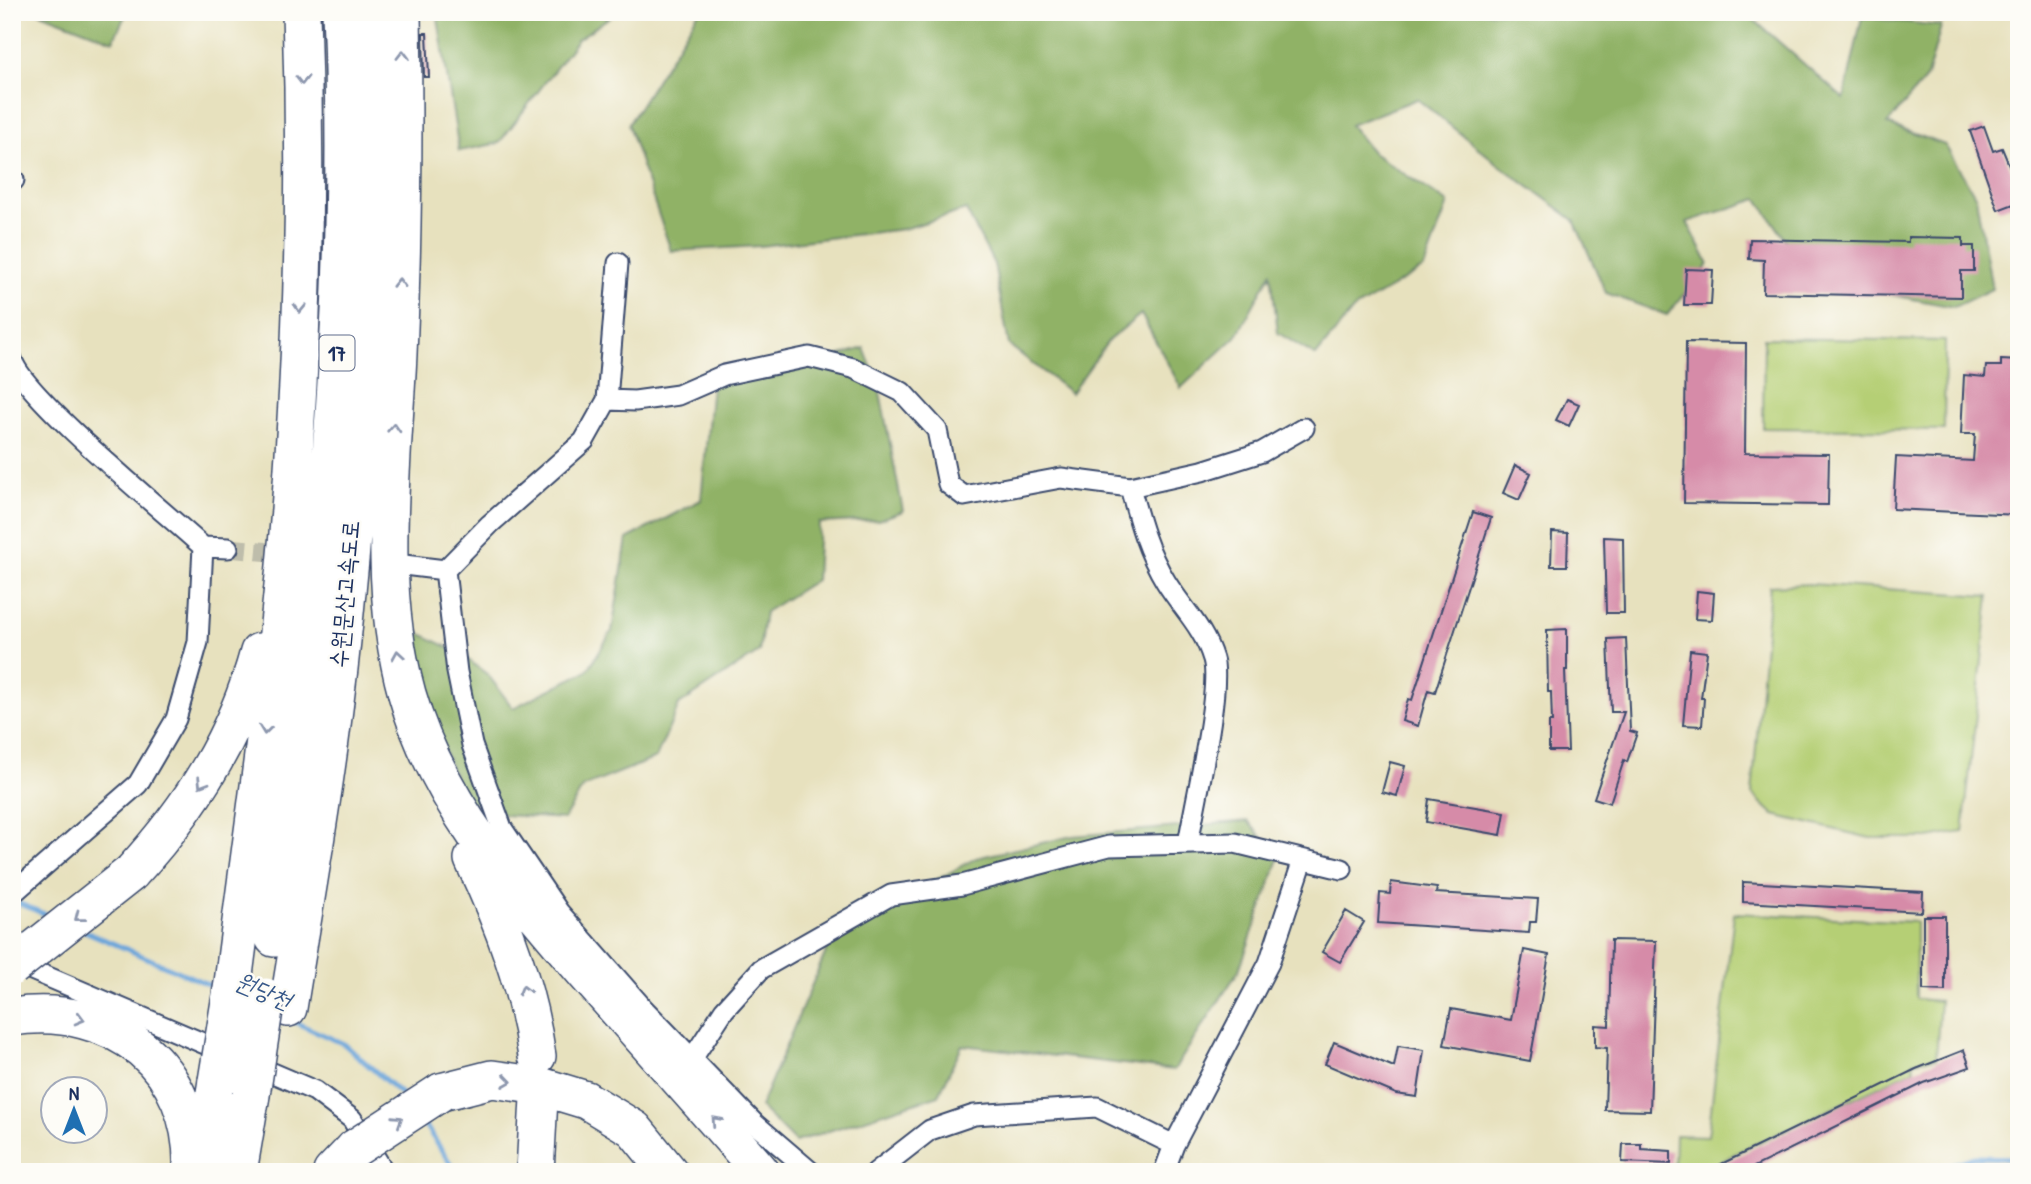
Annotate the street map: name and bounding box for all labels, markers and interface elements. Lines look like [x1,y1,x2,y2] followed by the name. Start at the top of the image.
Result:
[395,49,411,60] one-way arrow
[294,76,310,86] one-way arrow
[391,277,407,287] one-way arrow
[293,303,308,314] one-way arrow
[320,336,354,370] road number: 17
[386,422,401,433] one-way arrow
[322,519,366,669] street label: 수원문산고속도로
[391,649,406,661] one-way arrow
[258,724,273,736] one-way arrow
[197,776,210,789] one-way arrow
[74,908,87,921] one-way arrow
[231,964,299,1017] water label: 원당천
[518,984,532,996] one-way arrow
[73,1011,85,1026] one-way arrow
[501,1073,513,1088] one-way arrow
[38,1076,108,1146] north arrow
[69,1080,79,1106] text: N
[390,1115,403,1128] one-way arrow
[712,1116,724,1129] one-way arrow

